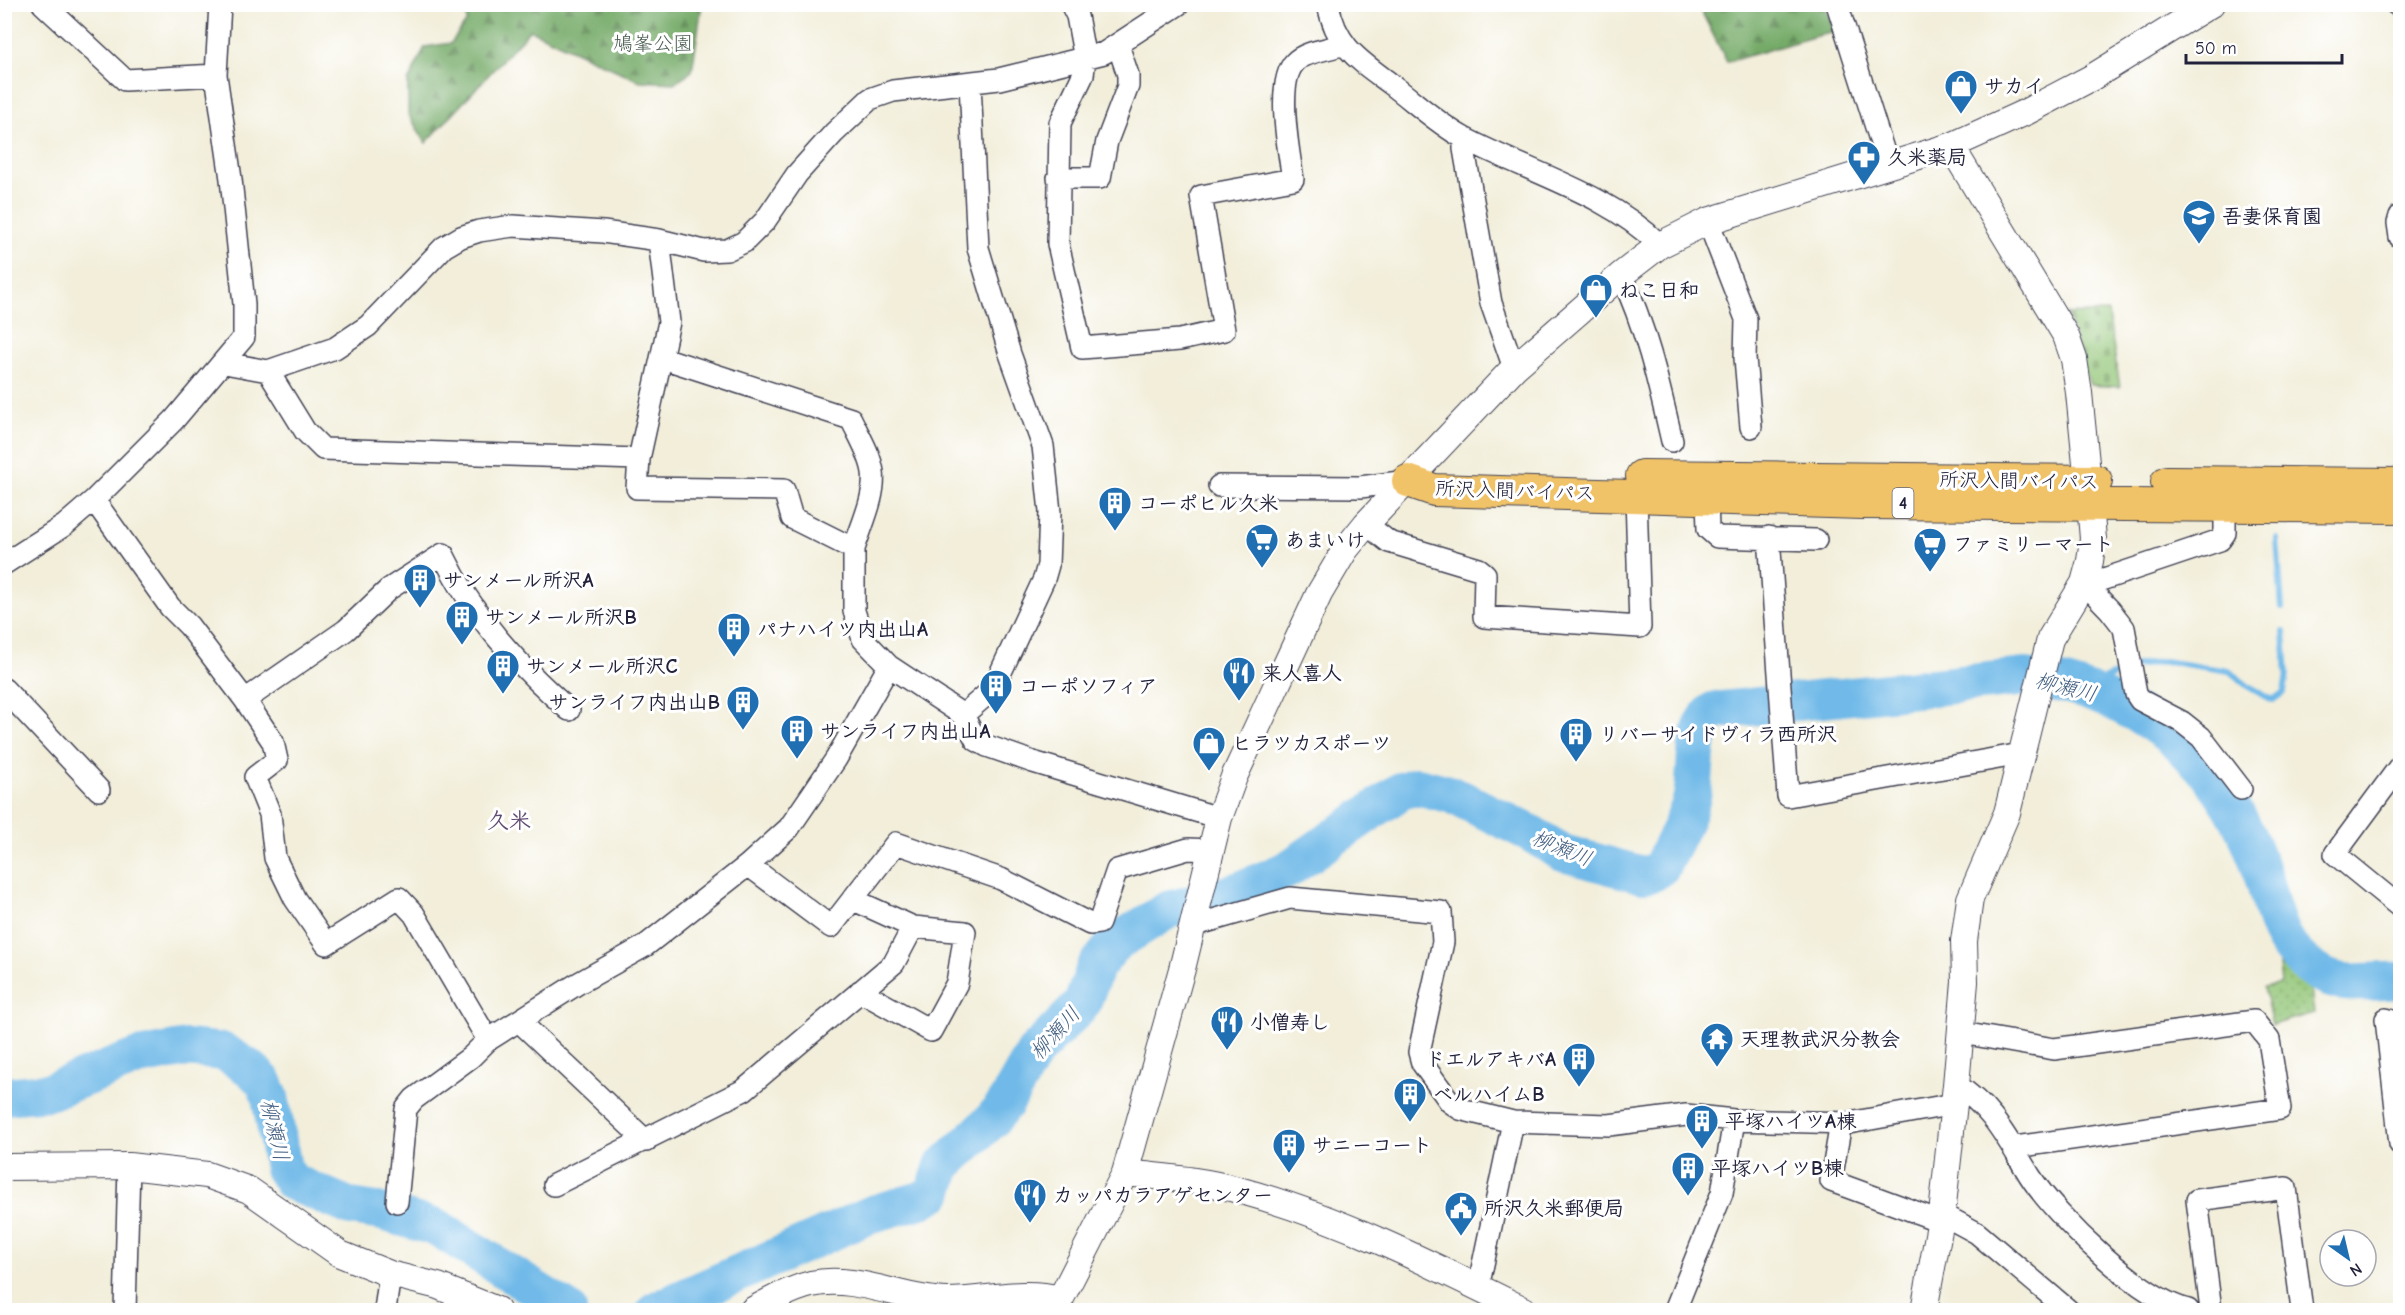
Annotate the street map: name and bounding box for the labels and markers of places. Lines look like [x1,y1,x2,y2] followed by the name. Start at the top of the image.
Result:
[1943,68,1979,115] shop icon: サカイ
[1984,75,2044,98] place label: サカイ
[1846,139,1882,186] pharmacy icon: 久米薬局
[1887,146,1967,169] place label: 久米薬局
[2181,198,2217,245] school or university icon: 吾妻保育園
[2222,205,2322,228] place label: 吾妻保育園
[1578,272,1614,319] shop icon: ねこ日和
[1619,279,1699,302] place label: ねこ日和
[1097,485,1133,532] building icon: コーポヒル久米
[1138,492,1278,515] place label: コーポヒル久米
[1244,522,1280,569] supermarket icon: あまいけ
[1912,526,1948,573] supermarket icon: ファミリーマート
[1285,529,1366,552] place label: あまいけ
[1953,533,2114,556] place label: ファミリーマート
[402,562,438,609] building icon: サンメール所沢A
[443,569,594,592] place label: サンメール所沢A
[444,599,480,646] building icon: サンメール所沢B
[485,606,637,629] place label: サンメール所沢B
[716,611,752,658] building icon: パナハイツ内出山A
[757,618,928,641] place label: パナハイツ内出山A
[485,648,521,695] building icon: サンメール所沢C
[526,655,678,678] place label: サンメール所沢C
[1221,655,1257,702] restaurant icon: 来人喜人
[1262,662,1342,685] place label: 来人喜人
[978,668,1014,715] building icon: コーポソフィア
[1019,675,1157,698] place label: コーポソフィア
[725,684,761,731] building icon: サンライフ内出山B
[548,691,720,714] place label: サンライフ内出山B
[779,713,815,760] building icon: サンライフ内出山A
[1558,716,1594,763] building icon: リバーサイドヴィラ西所沢
[820,720,991,743] place label: サンライフ内出山A
[1599,723,1837,746] place label: リバーサイドヴィラ西所沢
[1191,725,1227,772] shop icon: ヒラツカスポーツ
[1232,732,1391,755] place label: ヒラツカスポーツ
[1209,1004,1245,1051] restaurant icon: 小僧寿し
[1250,1011,1330,1034] place label: 小僧寿し
[1699,1021,1735,1068] temple icon: 天理教武沢分教会
[1740,1028,1900,1051] place label: 天理教武沢分教会
[1561,1041,1597,1088] building icon: ドエルアキバA
[1425,1048,1556,1071] place label: ドエルアキバA
[1392,1076,1428,1123] building icon: ベルハイムB
[1433,1083,1544,1106] place label: ベルハイムB
[1684,1103,1720,1150] building icon: 平塚ハイツA棟
[1725,1110,1857,1133] place label: 平塚ハイツA棟
[1271,1127,1307,1174] building icon: サニーコート
[1312,1134,1432,1157] place label: サニーコート
[1670,1150,1706,1197] building icon: 平塚ハイツB棟
[1711,1157,1844,1180] place label: 平塚ハイツB棟
[1012,1177,1048,1224] restaurant icon: カッパカラアゲセンター
[1053,1184,1273,1207] place label: カッパカラアゲセンター
[1443,1190,1479,1237] public building icon: 所沢久米郵便局
[1484,1197,1624,1220] place label: 所沢久米郵便局

